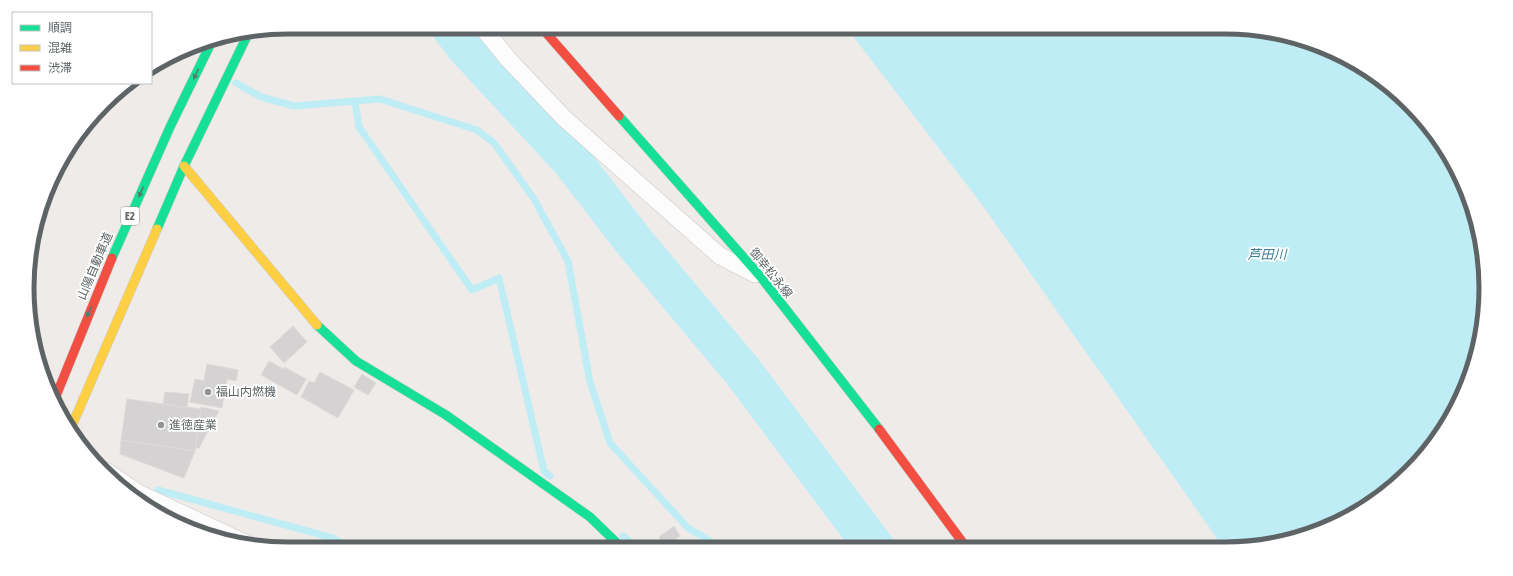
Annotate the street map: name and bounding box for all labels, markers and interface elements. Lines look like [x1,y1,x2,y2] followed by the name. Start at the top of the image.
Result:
[12,12,152,84] legend
[48,21,72,35] text: 順調
[48,41,72,55] text: 混雑
[48,61,72,75] text: 渋滞
[193,69,199,80] one-way arrow
[137,187,143,199] one-way arrow
[121,207,139,225] road number: E2
[74,230,116,302] street label: 山陽自動車道
[747,245,795,301] street label: 御幸松永線
[1247,247,1288,262] water label: 芦田川
[86,306,92,317] one-way arrow
[216,385,276,399] place label: 福山内燃機
[203,387,213,397] marker: 福山内燃機
[169,418,217,432] place label: 進徳産業
[156,420,166,430] marker: 進徳産業

